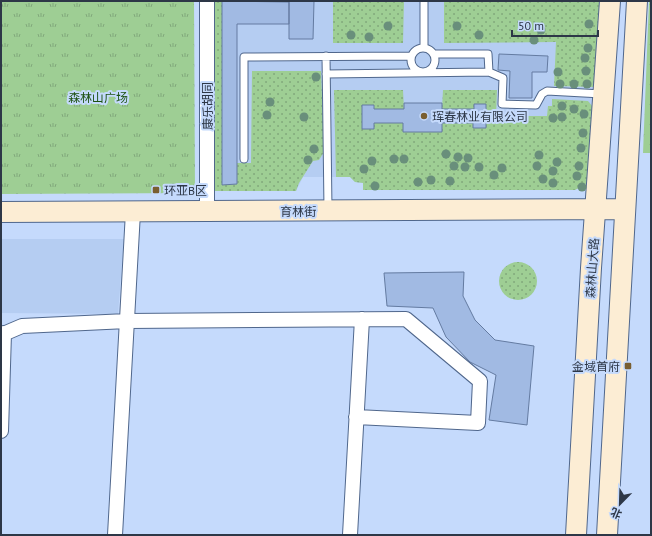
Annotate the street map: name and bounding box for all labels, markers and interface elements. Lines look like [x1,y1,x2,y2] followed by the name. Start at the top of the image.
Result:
[512,12,598,38] scale bar
[518,18,544,33] text: 50 m
[200,82,215,130] street label: 康乐胡同
[68,90,128,105] park label: 森林山广场
[432,109,528,124] place label: 珲春林业有限公司
[419,111,429,121] marker: 珲春林业有限公司
[164,183,207,198] place label: 环亚B区
[151,185,161,195] marker: 环亚B区
[280,204,316,219] street label: 育林街
[582,238,602,298] street label: 森林山大路
[572,359,620,374] place label: 金域首府
[623,361,633,371] marker: 金域首府
[600,484,640,524] north arrow
[608,505,624,522] text: 北

